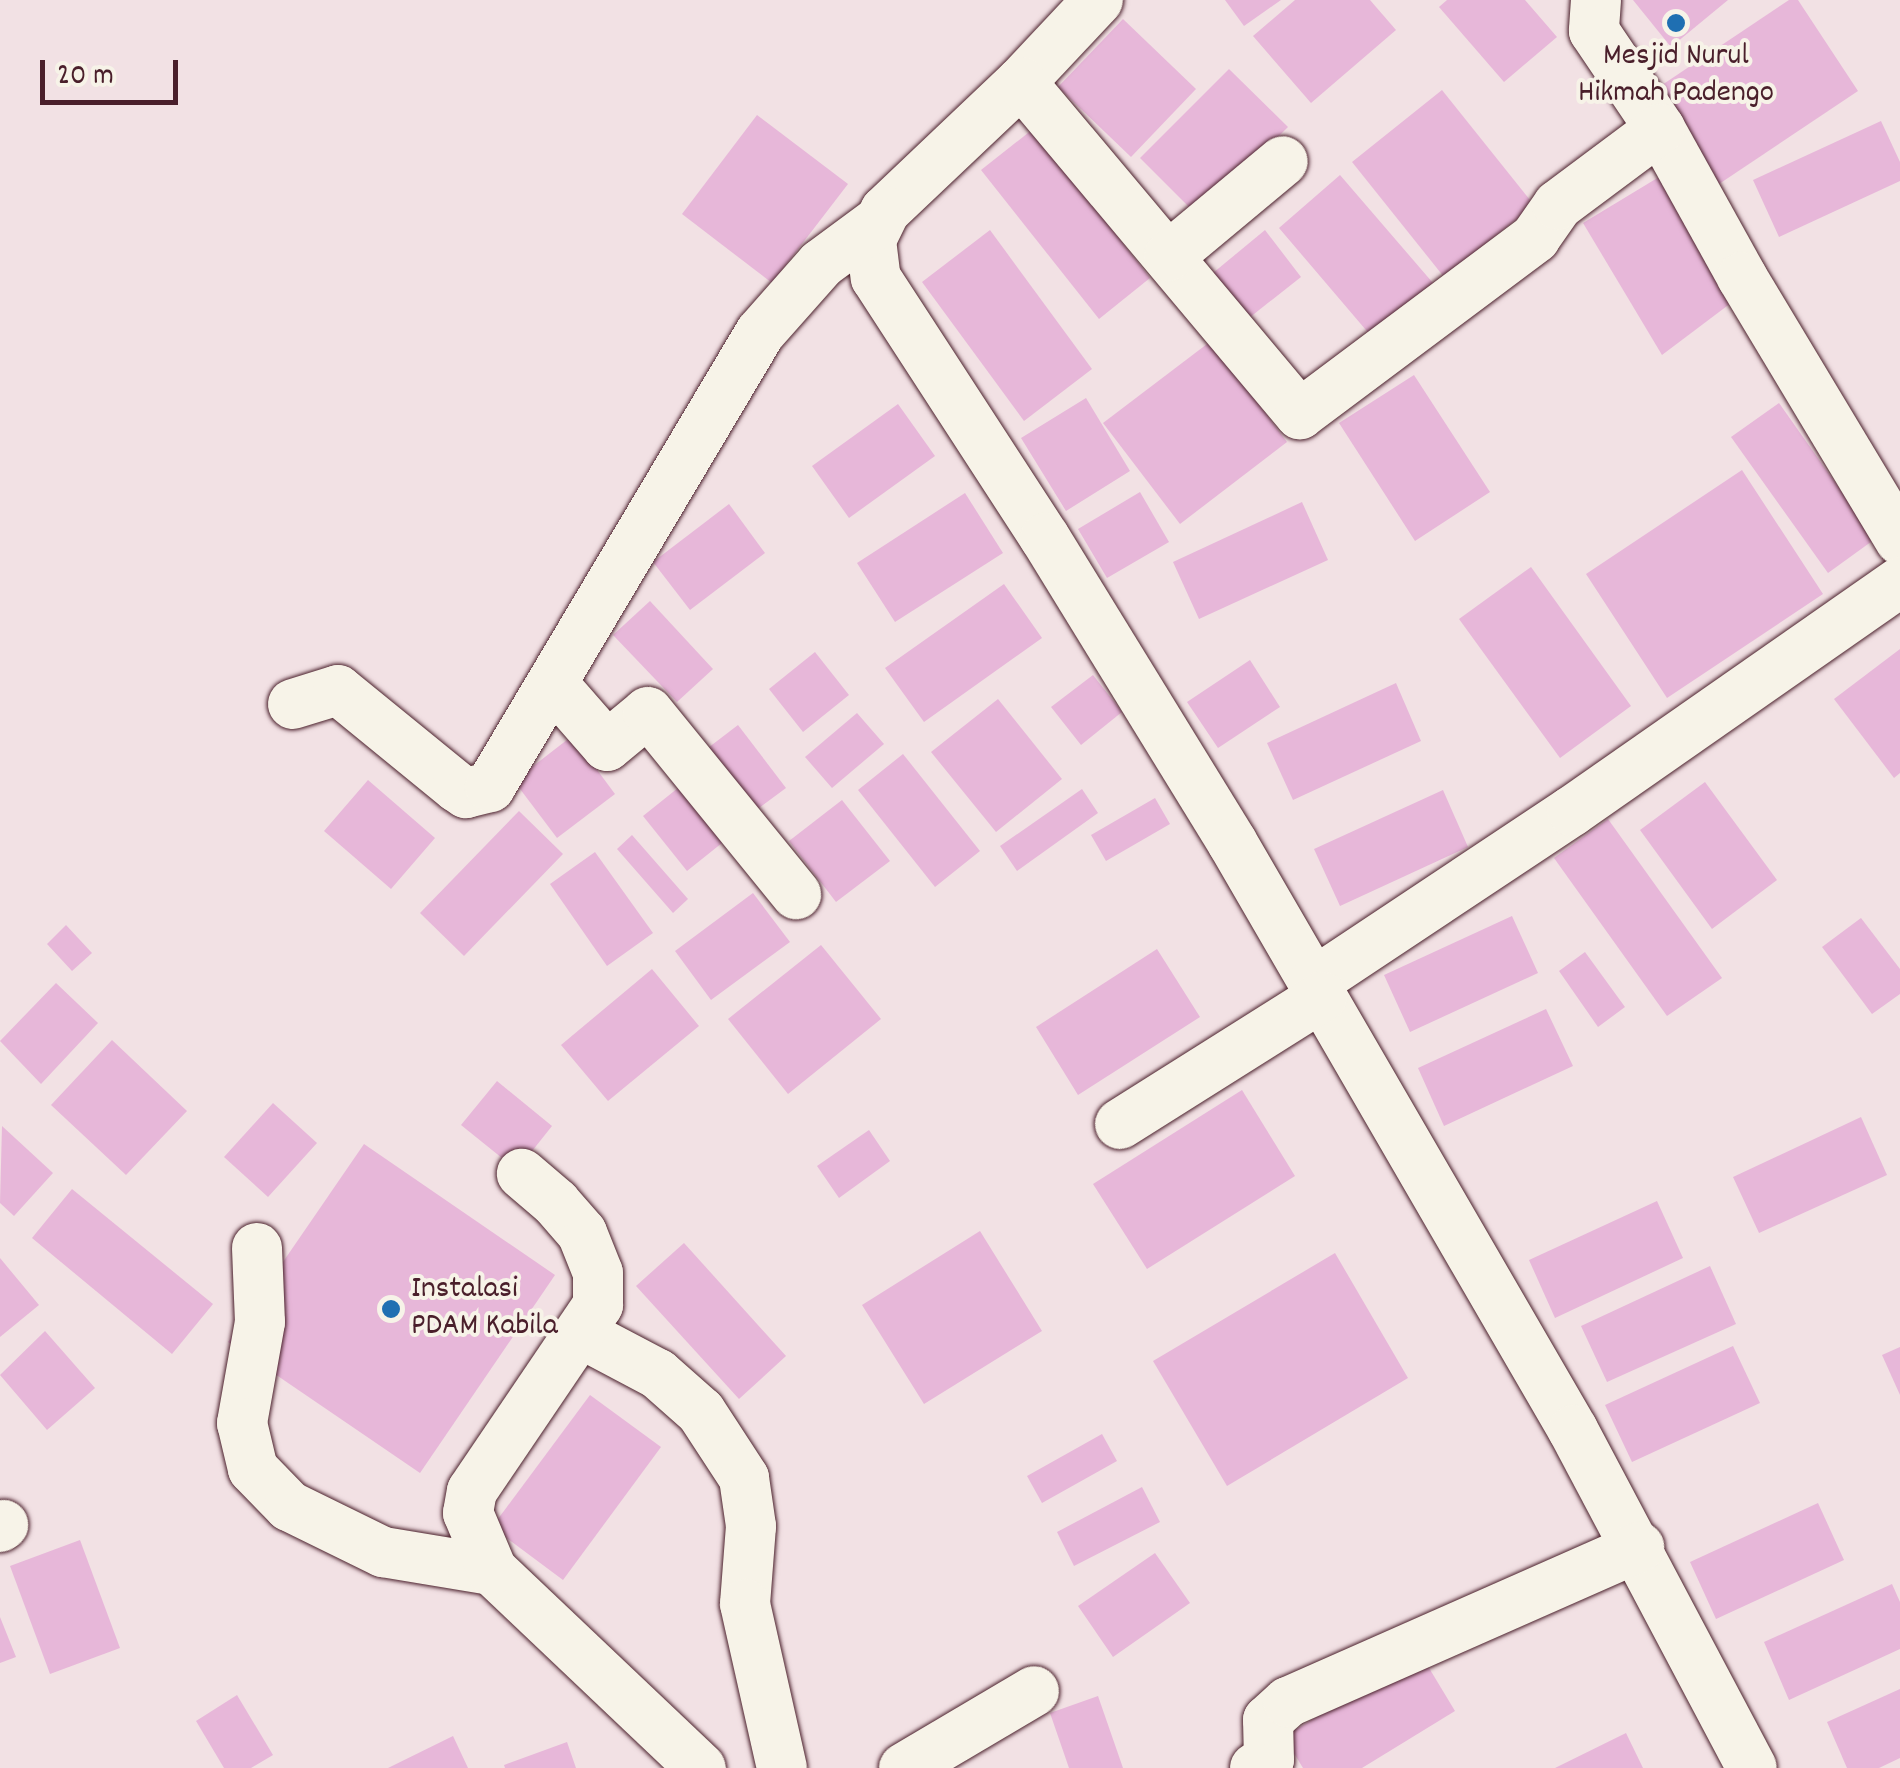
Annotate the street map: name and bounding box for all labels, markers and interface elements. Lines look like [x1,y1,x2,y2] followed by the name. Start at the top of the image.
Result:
[1665,12,1687,34] marker: Mesjid Nurul Hikmah Padengo
[1578,39,1774,114] place label: Mesjid Nurul Hikmah Padengo
[45,40,182,102] scale bar
[57,56,114,99] text: 20 m
[411,1272,558,1347] place label: Instalasi PDAM Kabila
[380,1298,402,1320] marker: Instalasi PDAM Kabila

